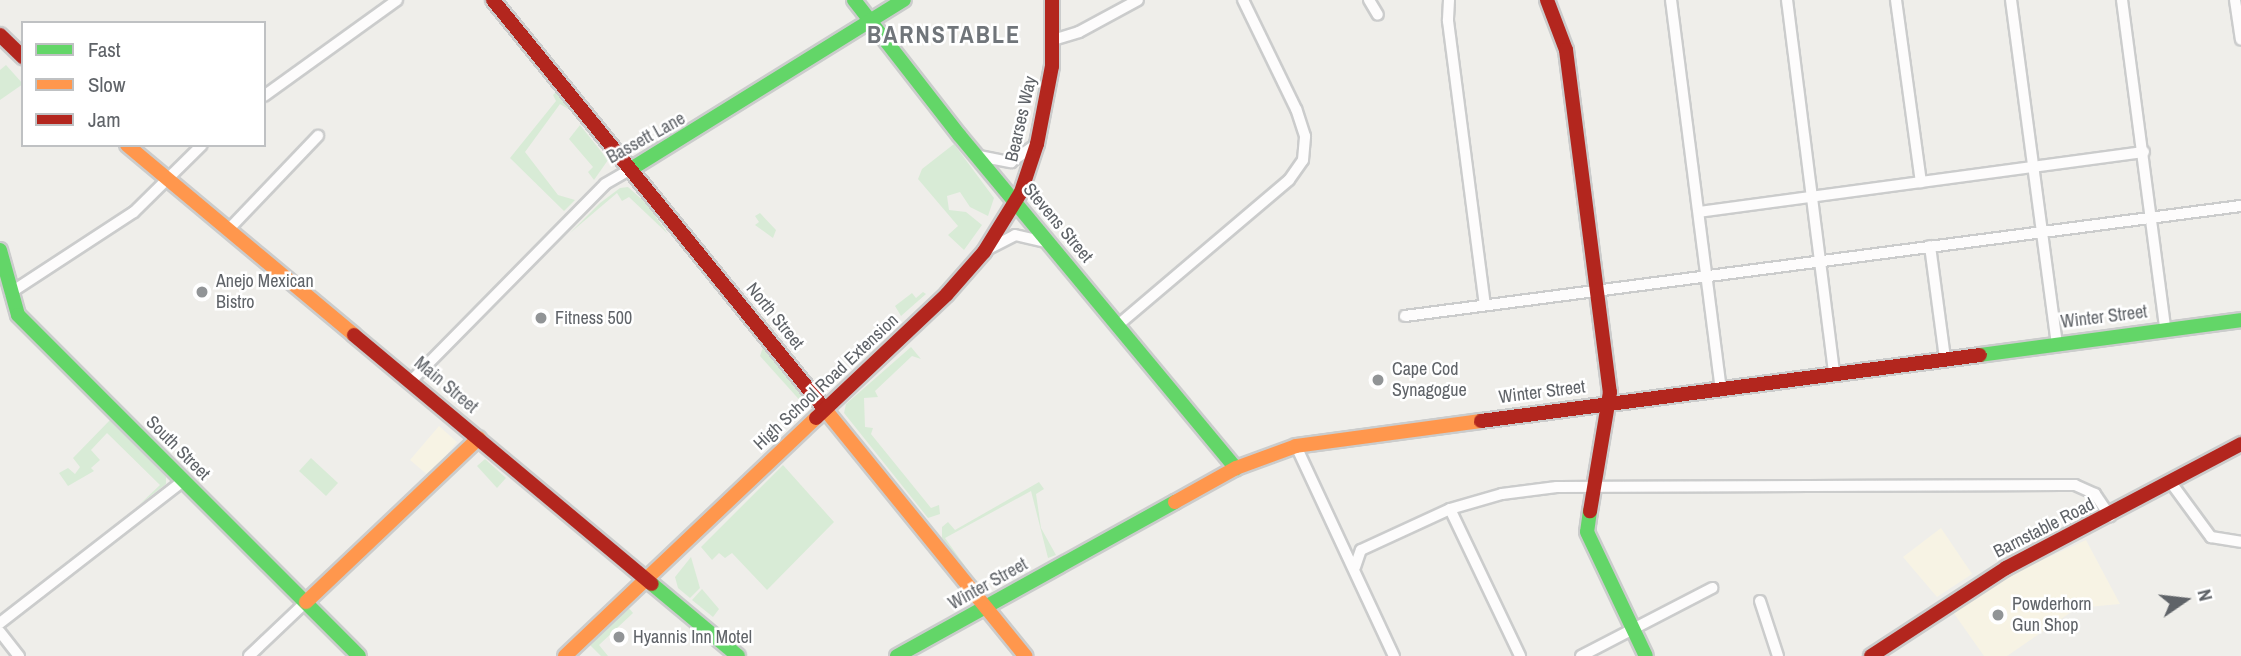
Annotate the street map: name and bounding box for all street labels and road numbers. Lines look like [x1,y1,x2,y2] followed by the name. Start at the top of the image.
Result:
[1001,74,1041,164] street label: Bearses Way
[603,108,689,168] street label: Bassett Lane
[1019,179,1097,267] street label: Stevens Street
[742,278,808,354] street label: North Street
[2060,301,2148,333] street label: Winter Street
[749,309,903,455] street label: High School Road Extension
[410,352,482,418] street label: Main Street
[1498,376,1586,408] street label: Winter Street
[141,411,215,485] street label: South Street
[1990,493,2098,563] street label: Barnstable Road
[945,553,1031,615] street label: Winter Street

